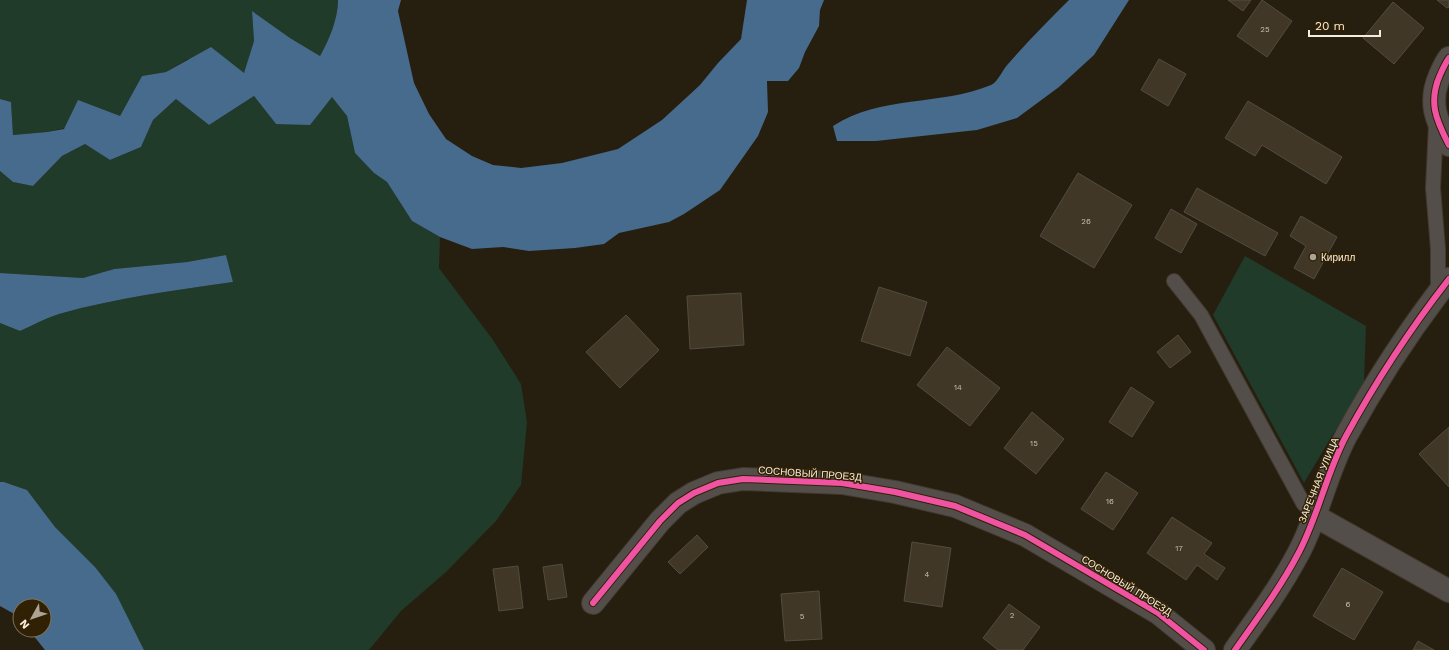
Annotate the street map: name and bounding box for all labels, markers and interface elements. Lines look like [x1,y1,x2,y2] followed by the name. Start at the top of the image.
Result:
[1309,12,1380,38] scale bar
[1315,19,1345,33] text: 20 m
[1260,25,1270,34] house number: 25
[1081,217,1091,226] house number: 26
[1308,252,1318,262] marker: Кирилл
[1321,252,1355,263] place label: Кирилл
[954,383,962,392] house number: 14
[1296,436,1341,524] street label: ЗАРЕЧНАЯ УЛИЦА
[1030,439,1038,448] house number: 15
[758,463,862,483] street label: СОСНОВЫЙ ПРОЕЗД
[1106,497,1114,506] house number: 16
[1175,544,1183,553] house number: 17
[1080,552,1174,618] street label: СОСНОВЫЙ ПРОЕЗД
[925,570,930,579] house number: 4
[12,598,52,638] north arrow
[1346,600,1351,609] house number: 6
[1010,611,1015,620] house number: 2
[800,612,805,621] house number: 5
[17,617,32,631] text: N

